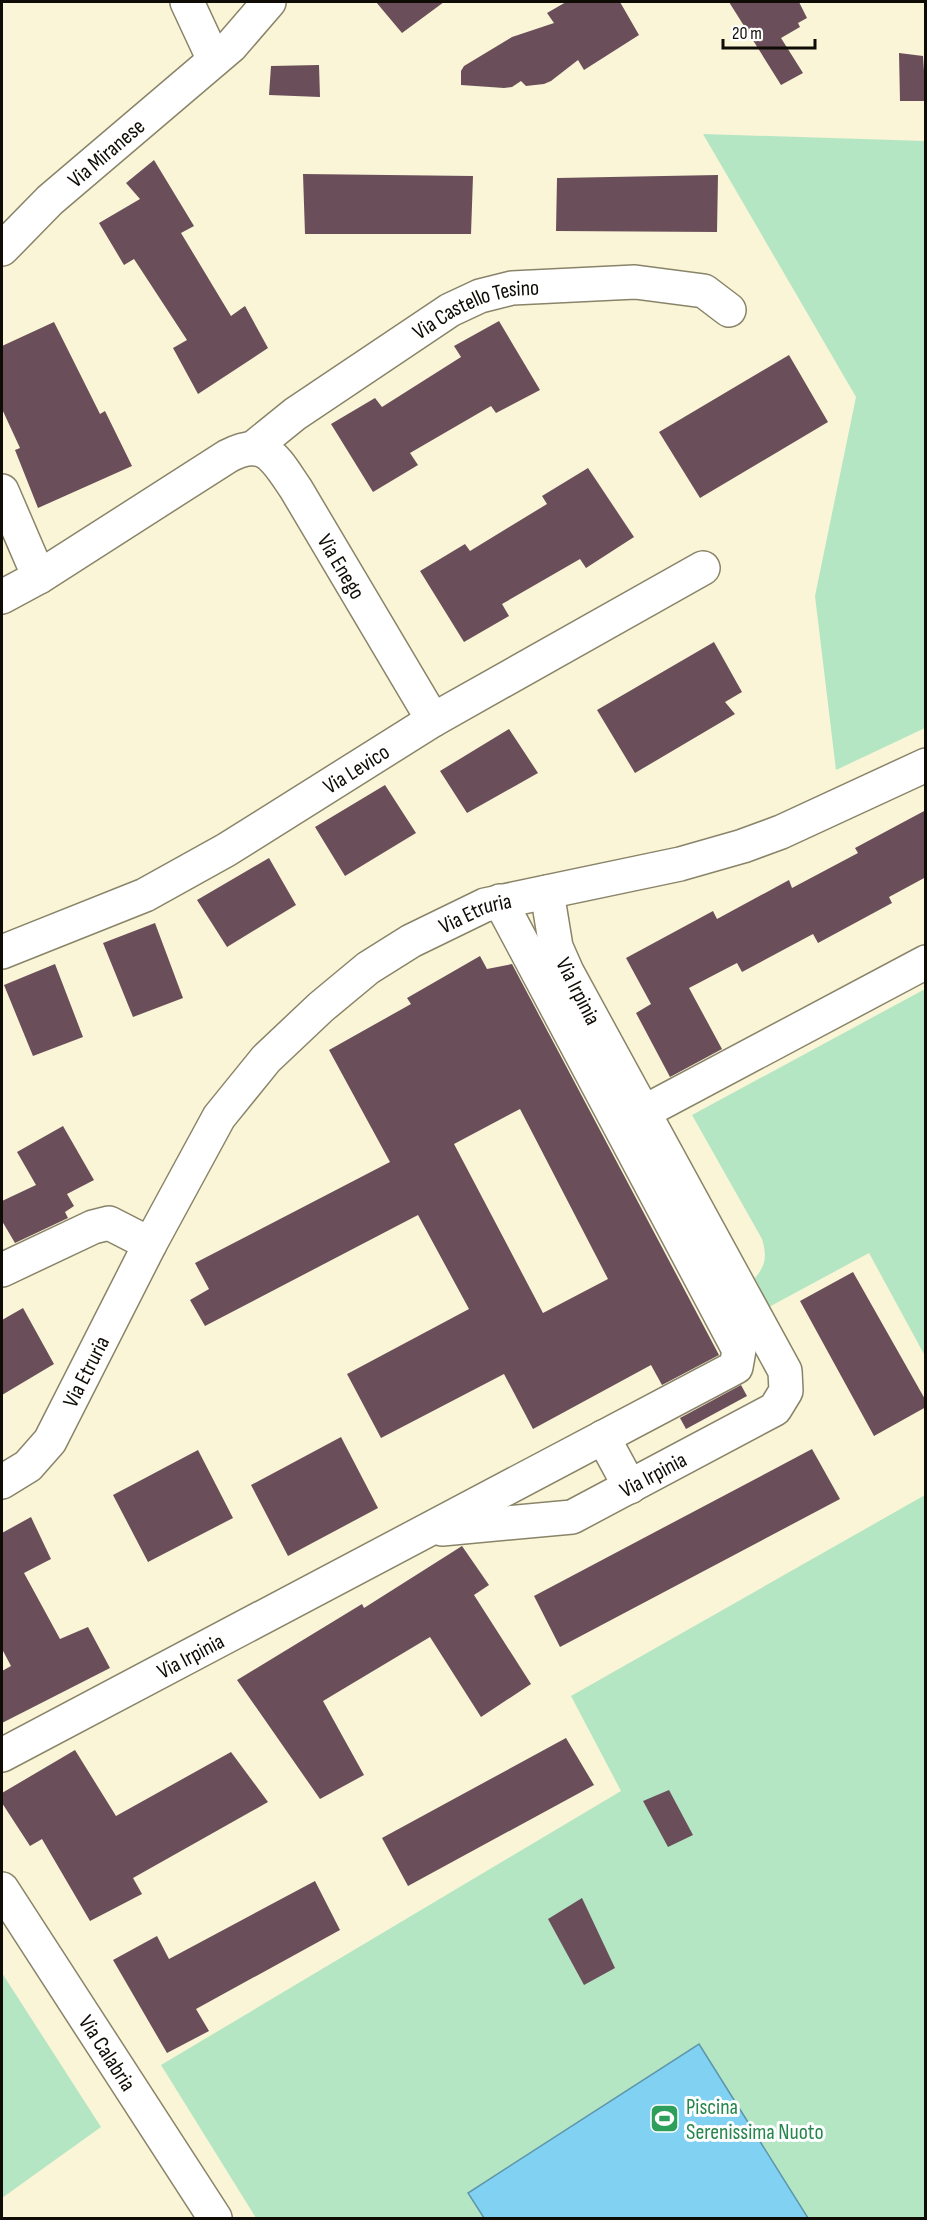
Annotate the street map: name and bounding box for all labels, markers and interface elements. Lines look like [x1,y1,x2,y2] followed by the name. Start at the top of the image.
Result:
[723,12,814,50] scale bar
[732,23,762,44] text: 20 m
[63,113,151,194] street label: Via Miranese
[408,275,540,346] street label: Via Castello Tesino
[311,530,370,605] street label: Via Enego
[319,739,395,801] street label: Via Levico
[435,888,514,940] street label: Via Etruria
[549,954,606,1030] street label: Via Irpinia
[57,1332,116,1412] street label: Via Etruria
[615,1447,692,1504] street label: Via Irpinia
[153,1628,229,1686] street label: Via Irpinia
[72,2010,141,2097] street label: Via Calabria
[686,2094,824,2146] place label: Piscina Serenissima Nuoto
[649,2103,681,2135] sports icon: Piscina Serenissima Nuoto

